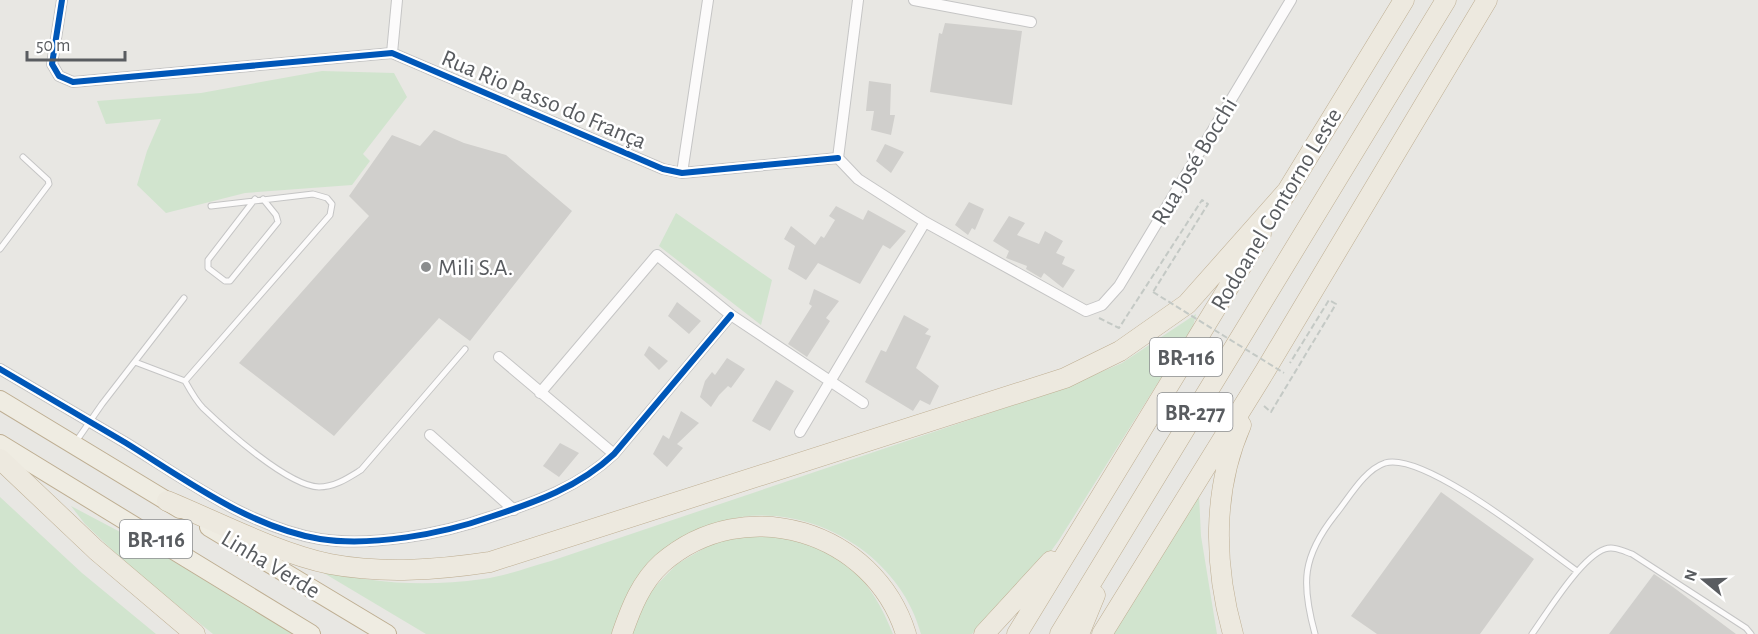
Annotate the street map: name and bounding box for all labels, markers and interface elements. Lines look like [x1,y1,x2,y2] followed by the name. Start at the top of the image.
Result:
[27,24,124,62] scale bar
[36,37,70,55] text: 50 m
[438,46,650,154] street label: Rua Rio Passo do França
[1147,94,1242,229] street label: Rua José Bocchi
[1207,104,1347,315] street label: Rodoanel Contorno Leste
[438,256,513,280] place label: Mili S.A.
[419,260,433,274] marker: Mili S.A.
[1150,338,1222,376] road number: BR-116
[1158,393,1232,431] road number: BR-277
[120,520,192,558] road number: BR-116
[217,526,324,604] street label: Linha Verde
[1674,550,1734,610] north arrow
[1681,568,1700,583] text: N

